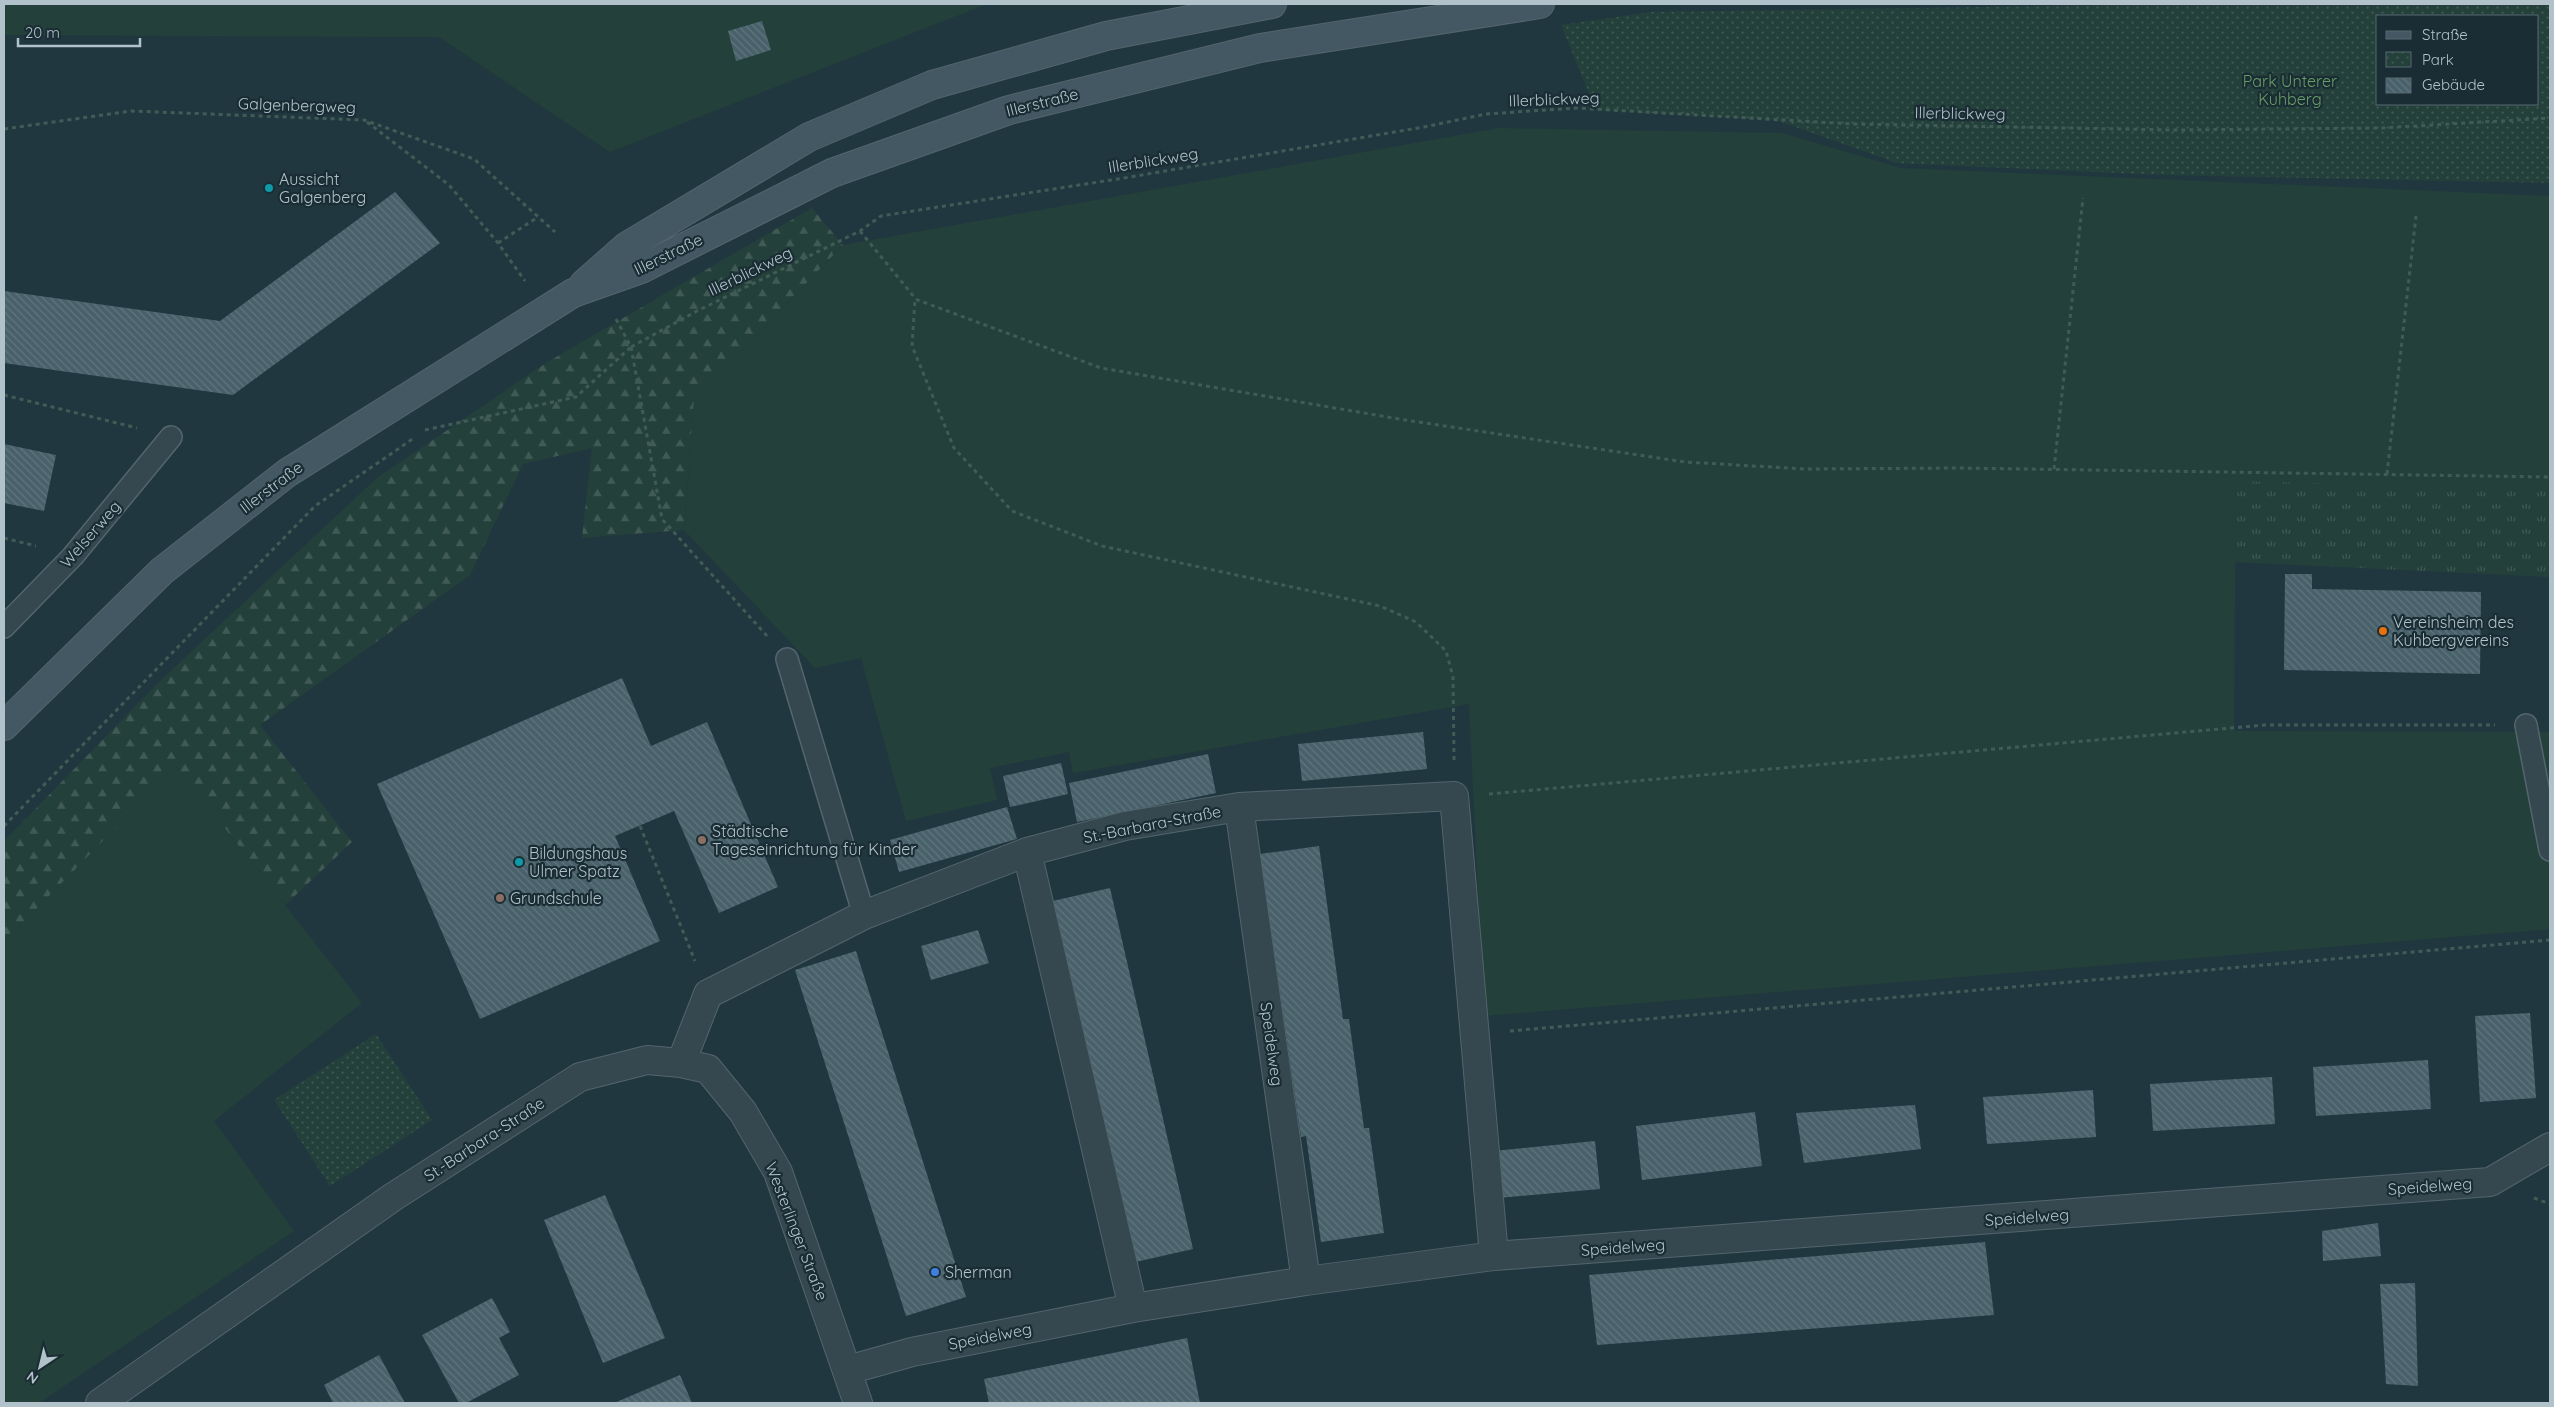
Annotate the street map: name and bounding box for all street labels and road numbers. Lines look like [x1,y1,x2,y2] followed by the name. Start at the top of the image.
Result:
[1004,83,1080,121] street label: Illerstraße
[1508,87,1600,111] street label: Illerblickweg
[238,93,356,117] street label: Galgenbergweg
[1914,102,2006,124] street label: Illerblickweg
[1106,143,1200,177] street label: Illerblickweg
[630,229,706,279] street label: Illerstraße
[705,242,795,300] street label: Illerblickweg
[236,457,306,517] street label: Illerstraße
[55,496,125,572] street label: Welserweg
[1081,801,1223,847] street label: St.-Barbara-Straße
[1256,1001,1288,1087] street label: Speidelweg
[420,1093,548,1185] street label: St.-Barbara-Straße
[761,1159,833,1303] street label: Westerlinger Straße
[2387,1173,2473,1199] street label: Speidelweg
[1984,1204,2070,1230] street label: Speidelweg
[1580,1234,1666,1260] street label: Speidelweg
[947,1318,1033,1354] street label: Speidelweg

